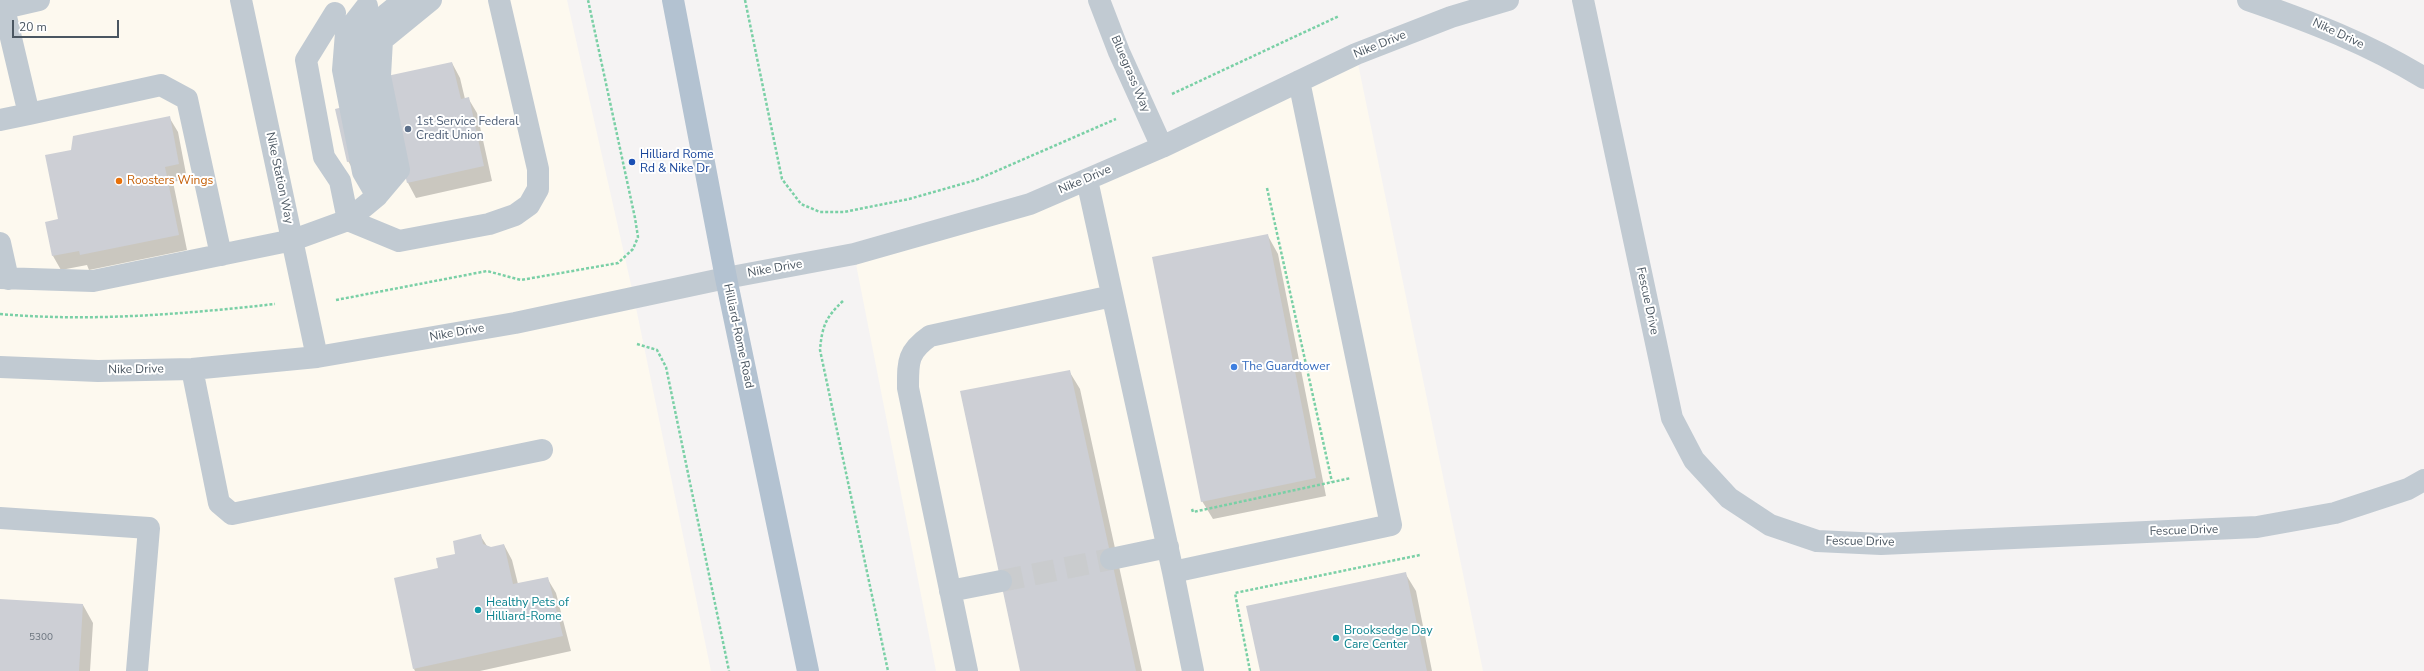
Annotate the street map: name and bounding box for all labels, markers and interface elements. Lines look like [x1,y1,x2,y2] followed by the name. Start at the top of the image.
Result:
[14,12,121,38] scale bar
[2310,16,2366,52] street label: Nike Drive
[19,19,47,35] text: 20 m
[1352,28,1408,62] street label: Nike Drive
[1107,33,1153,115] street label: Bluegrass Way
[416,115,519,143] place label: 1st Service Federal Credit Union
[403,124,413,134] marker: 1st Service Federal Credit Union
[262,131,296,225] street label: Nike Station Way
[640,148,714,176] place label: Hilliard Rome Rd & Nike Dr
[627,157,637,167] marker: Hilliard Rome Rd & Nike Dr
[1057,163,1113,197] street label: Nike Drive
[127,174,213,188] place label: Roosters Wings
[114,176,124,186] marker: Roosters Wings
[746,257,804,281] street label: Nike Drive
[1633,266,1661,336] street label: Fescue Drive
[720,282,756,390] street label: Hilliard-Rome Road
[428,321,486,345] street label: Nike Drive
[1242,360,1330,374] place label: The Guardtower
[108,362,164,378] street label: Nike Drive
[1229,362,1239,372] marker: The Guardtower
[2149,523,2219,539] street label: Fescue Drive
[1826,534,1894,550] street label: Fescue Drive
[486,596,569,624] place label: Healthy Pets of Hilliard-Rome
[473,605,483,615] marker: Healthy Pets of Hilliard-Rome
[1344,624,1433,652] place label: Brooksedge Day Care Center
[29,632,53,644] house number: 5300
[1331,633,1341,643] marker: Brooksedge Day Care Center

